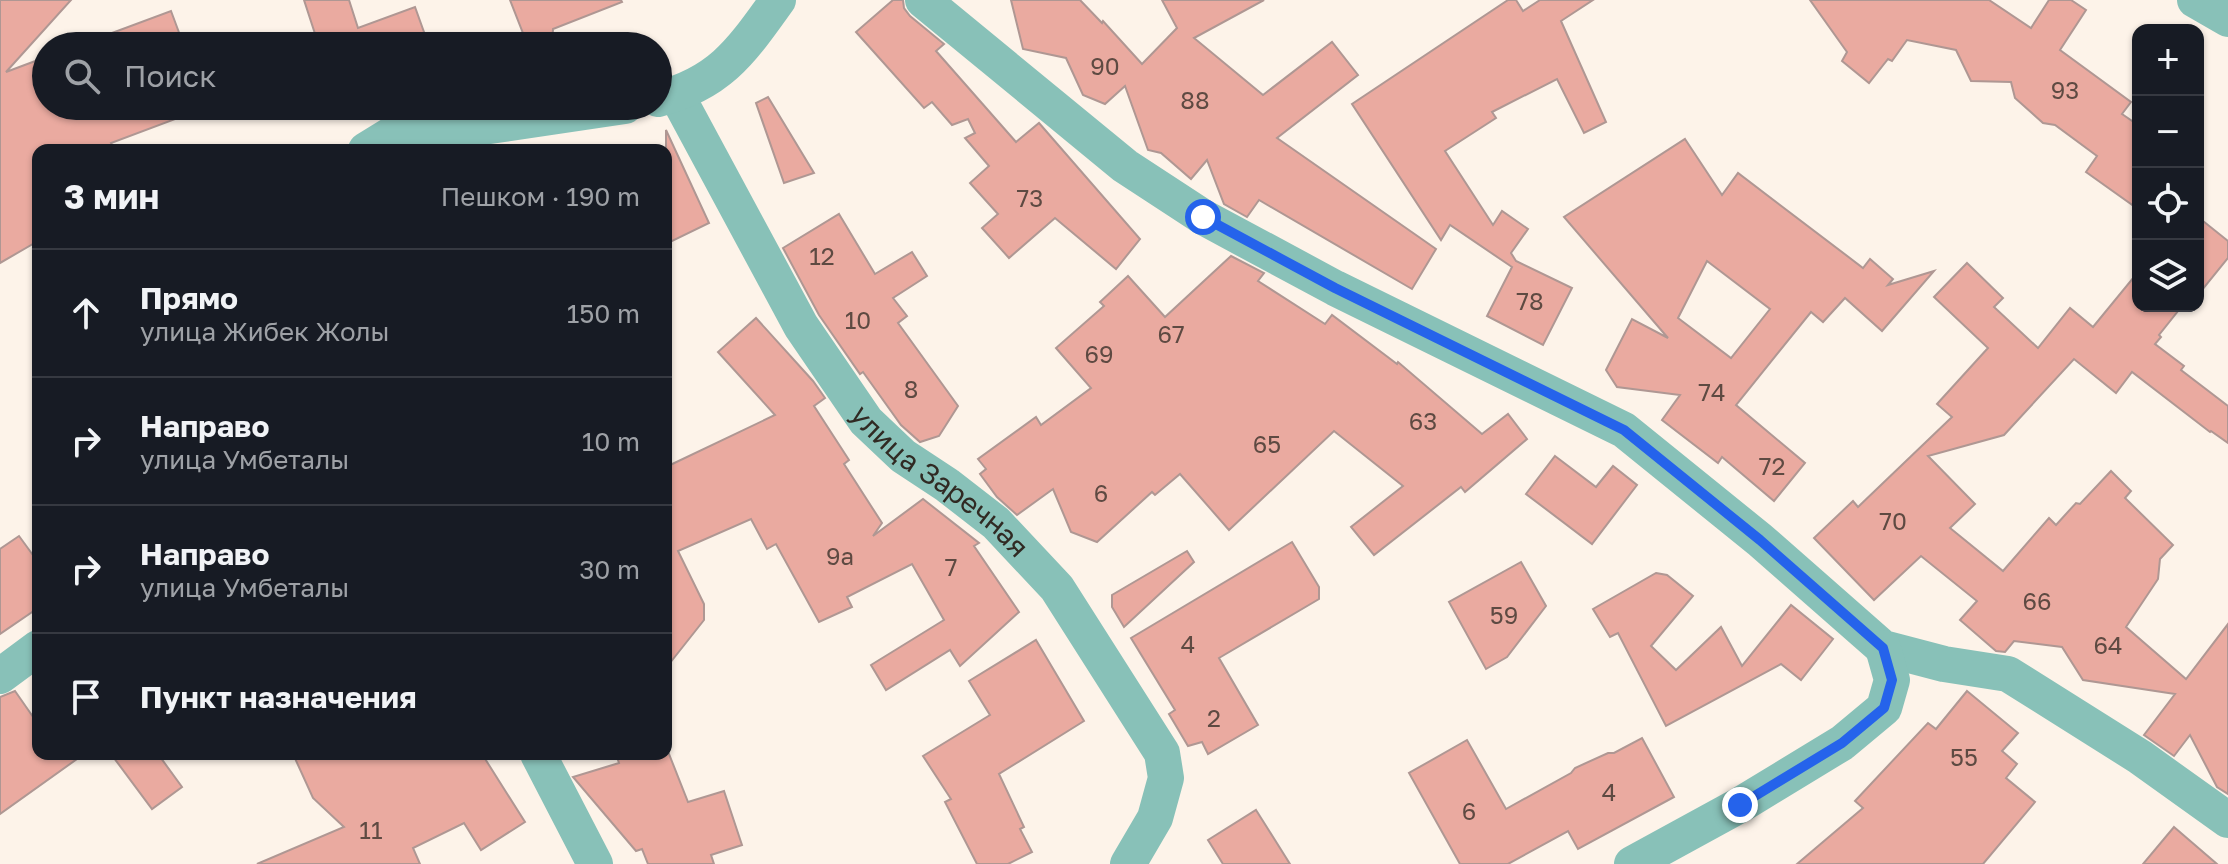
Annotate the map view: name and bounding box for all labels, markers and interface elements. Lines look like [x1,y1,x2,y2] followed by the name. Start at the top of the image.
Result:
[2132,24,2204,312] map controls
[2132,24,2204,96] button: +
[32,32,672,120] search box
[1090,51,1120,80] house number: 90
[60,54,104,98] icon: search
[124,58,216,94] text: Поиск
[2051,75,2079,104] house number: 93
[1180,85,1210,114] house number: 88
[2132,96,2204,168] button: −
[2132,168,2204,240] button: locate
[64,176,159,216] text: 3 мин
[441,181,640,212] text: Пешком · 190 m
[1017,183,1043,212] house number: 73
[1185,199,1221,235] route start
[2132,240,2204,312] button: layers
[809,241,835,270] house number: 12
[140,280,238,316] text: Прямо
[1516,286,1544,315] house number: 78
[64,291,108,335] icon: ahead
[567,298,640,329] text: 150 m
[845,305,871,334] house number: 10
[140,316,389,347] text: улица Жибек Жолы
[1157,319,1185,348] house number: 67
[1084,339,1114,368] house number: 69
[904,374,918,403] house number: 8
[1698,377,1726,406] house number: 74
[844,399,1036,563] street label: улица Заречная
[1409,406,1437,435] house number: 63
[140,408,269,444] text: Направо
[64,419,108,463] icon: right
[582,426,640,457] text: 10 m
[1253,429,1281,458] house number: 65
[140,444,349,475] text: улица Умбеталы
[1759,451,1785,480] house number: 72
[1094,478,1108,507] house number: 6
[1879,506,1907,535] house number: 70
[140,536,269,572] text: Направо
[826,541,854,570] house number: 9а
[64,547,108,591] icon: right
[945,552,957,581] house number: 7
[579,554,640,585] text: 30 m
[140,572,349,603] text: улица Умбеталы
[2022,586,2052,615] house number: 66
[1490,600,1518,629] house number: 59
[1181,629,1195,658] house number: 4
[2093,630,2123,659] house number: 64
[64,675,108,719] icon: arrive
[140,679,417,715] text: Пункт назначения
[1207,703,1221,732] house number: 2
[1950,742,1978,771] house number: 55
[1602,777,1616,806] house number: 4
[1722,787,1758,823] route end
[1462,796,1476,825] house number: 6
[359,815,383,844] house number: 11

